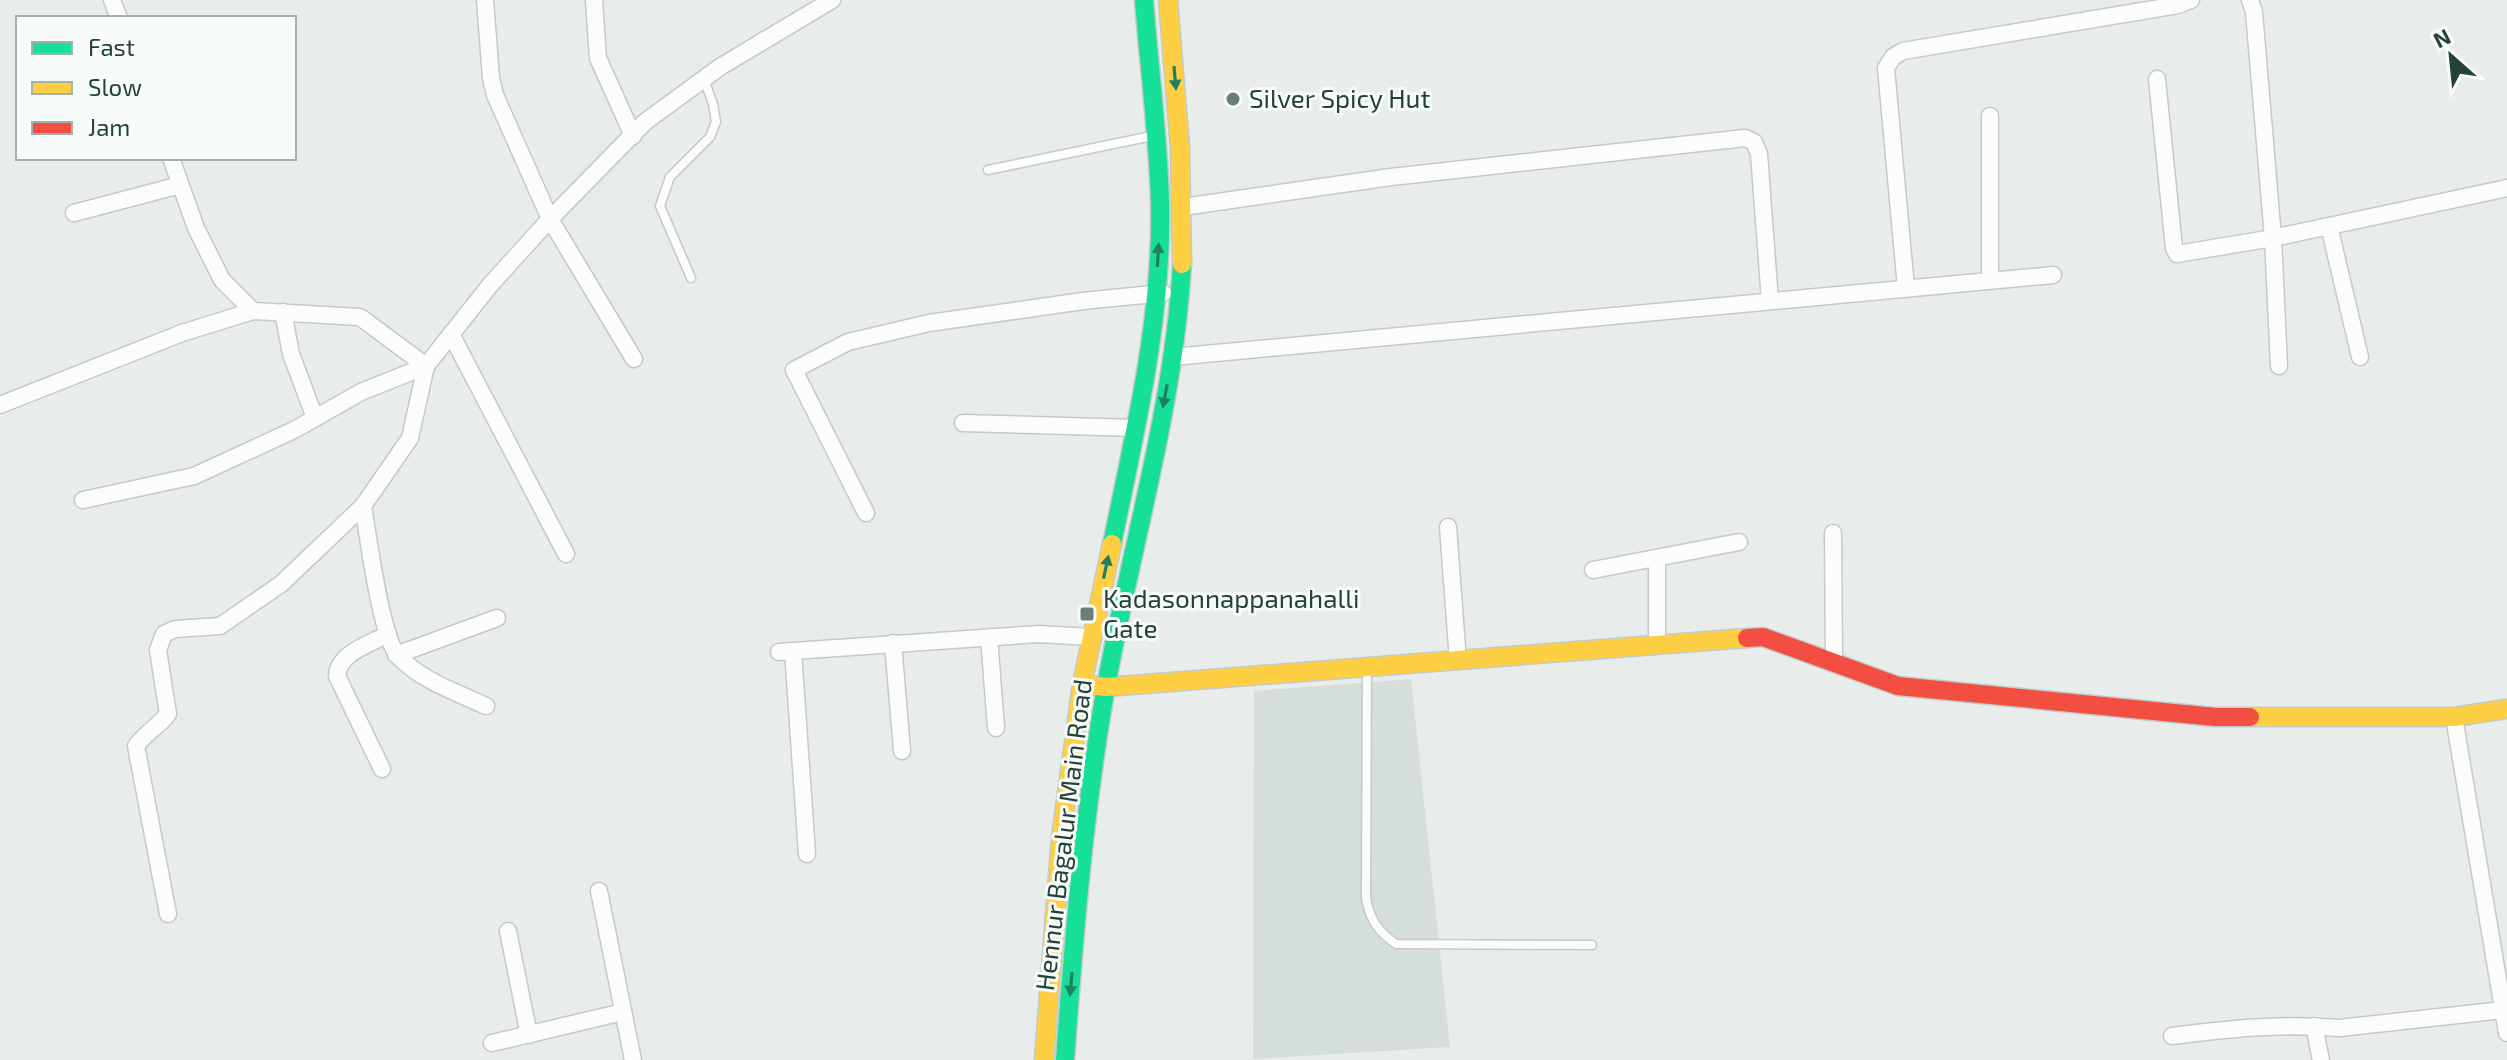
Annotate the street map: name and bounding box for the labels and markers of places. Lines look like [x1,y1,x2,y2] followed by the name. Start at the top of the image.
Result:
[1249,82,1430,113] place label: Silver Spicy Hut
[1224,90,1242,108] marker: Silver Spicy Hut
[1103,582,1359,643] place label: Kadasonnappanahalli Gate
[1078,605,1096,623] marker: Kadasonnappanahalli Gate

